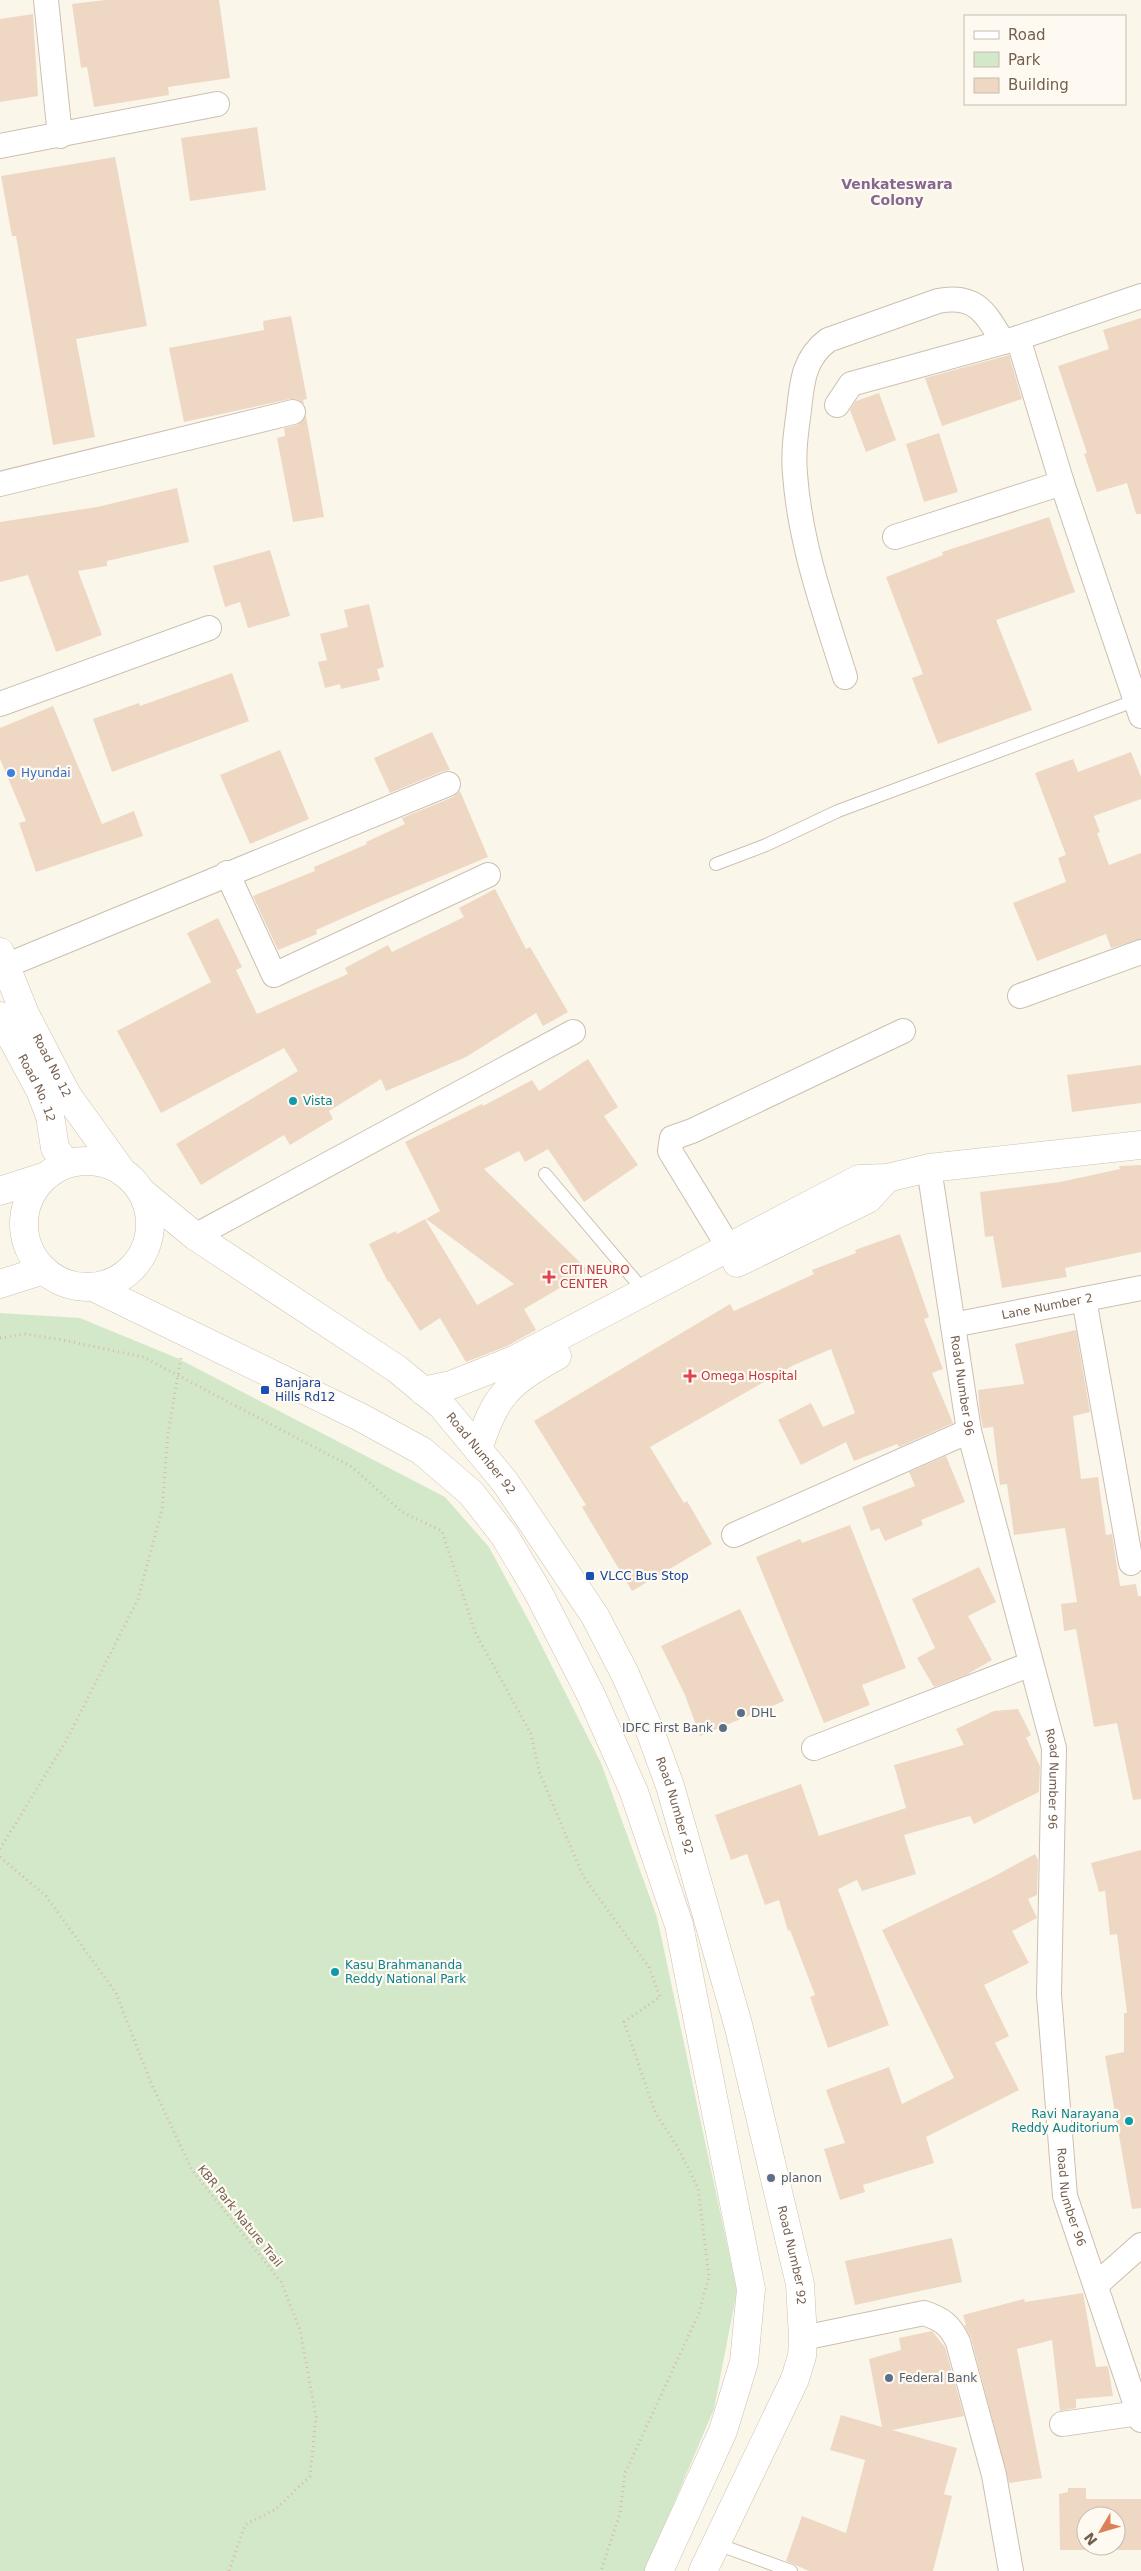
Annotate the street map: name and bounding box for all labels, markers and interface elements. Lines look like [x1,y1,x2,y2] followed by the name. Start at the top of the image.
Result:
[964,15,1126,105] legend
[1008,26,1046,44] text: Road
[1008,51,1041,69] text: Park
[1008,76,1069,94] text: Building
[841,176,953,208] district label: Venkateswara Colony
[21,766,71,780] place label: Hyundai
[5,767,17,779] marker: Hyundai
[30,1032,74,1100] street label: Road No 12
[15,1052,58,1123] street label: Road No. 12
[303,1094,333,1108] place label: Vista
[287,1095,299,1107] marker: Vista
[560,1263,630,1291] place label: CITI NEURO CENTER
[542,1270,556,1284] marker: CITI NEURO CENTER
[1000,1291,1094,1322] street label: Lane Number 2
[948,1334,977,1437] street label: Road Number 96
[683,1369,697,1383] marker: Omega Hospital
[701,1369,797,1383] place label: Omega Hospital
[275,1376,335,1404] place label: Banjara Hills Rd12
[259,1384,271,1396] marker: Banjara Hills Rd12
[443,1410,518,1497] street label: Road Number 92
[600,1569,689,1583] place label: VLCC Bus Stop
[584,1570,596,1582] marker: VLCC Bus Stop
[751,1706,776,1720] place label: DHL
[735,1707,747,1719] marker: DHL
[622,1721,713,1735] place label: IDFC First Bank
[717,1722,729,1734] marker: IDFC First Bank
[1042,1727,1061,1830] street label: Road Number 96
[653,1755,696,1856] street label: Road Number 92
[345,1958,466,1986] place label: Kasu Brahmananda Reddy National Park
[329,1966,341,1978] marker: Kasu Brahmananda Reddy National Park
[1011,2107,1119,2135] place label: Ravi Narayana Reddy Auditorium
[1123,2115,1135,2127] marker: Ravi Narayana Reddy Auditorium
[1054,2147,1089,2248] street label: Road Number 96
[195,2162,285,2270] street label: KBR Park Nature Trail
[781,2171,822,2185] place label: planon
[765,2172,777,2184] marker: planon
[775,2204,808,2305] street label: Road Number 92
[899,2371,977,2385] place label: Federal Bank
[883,2372,895,2384] marker: Federal Bank
[1076,2506,1126,2556] north arrow
[1081,2529,1101,2549] text: N

